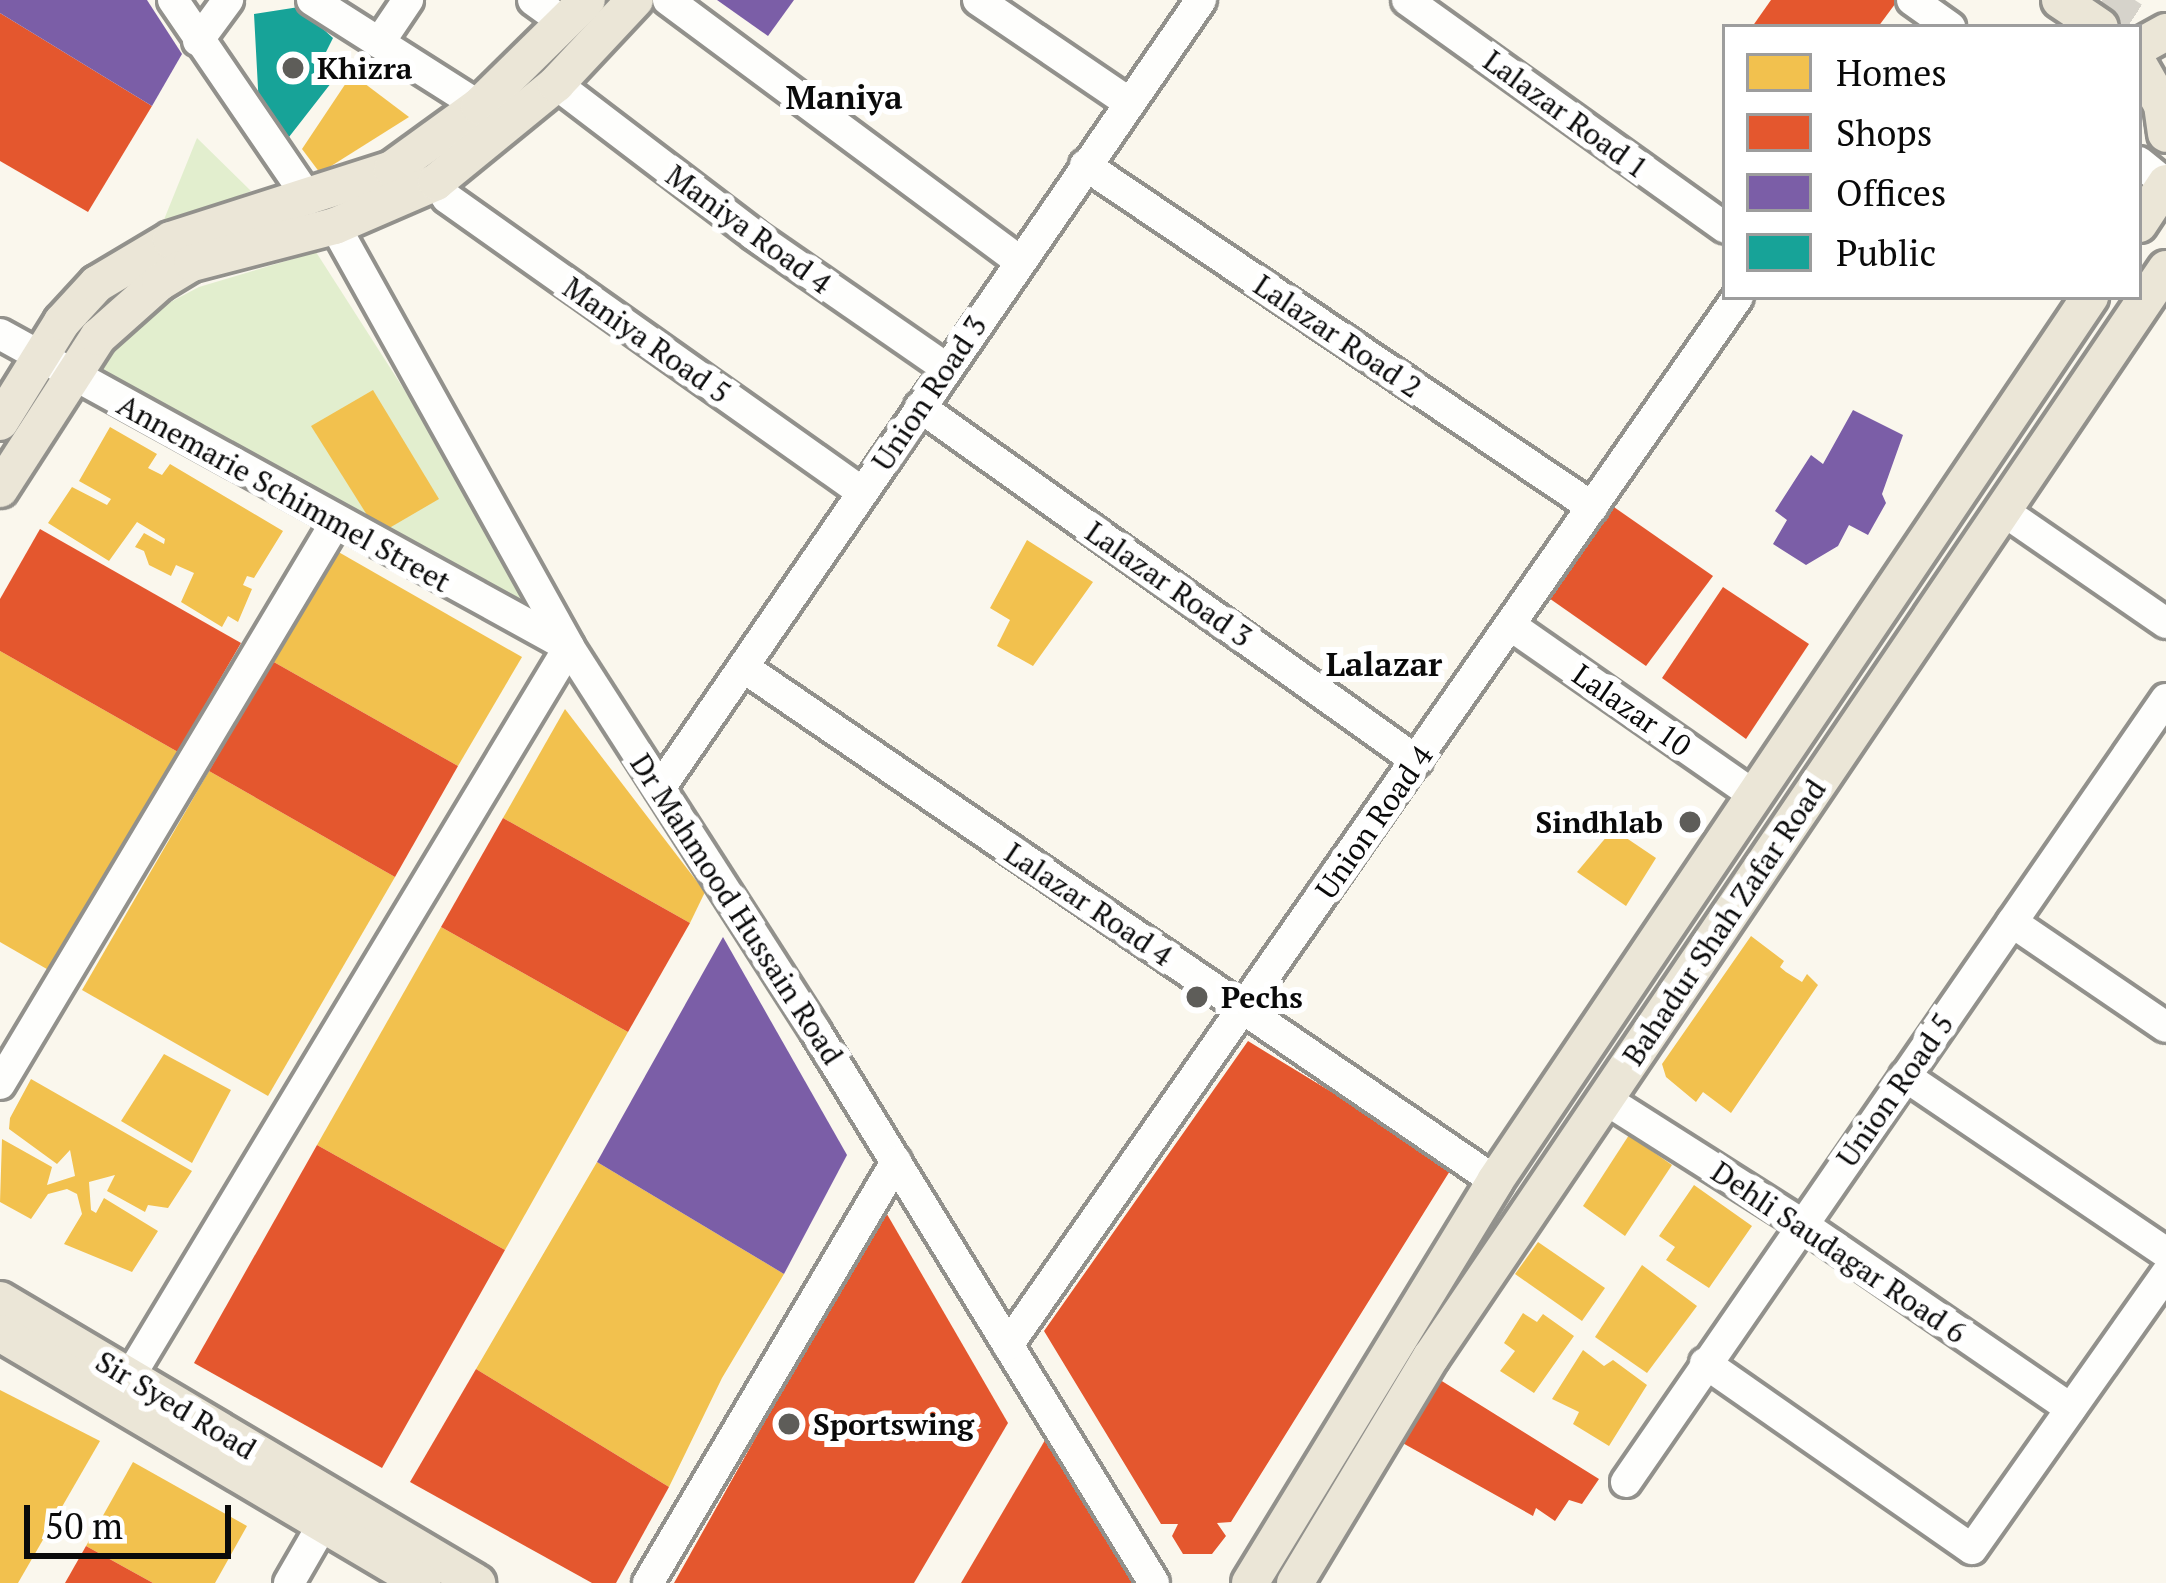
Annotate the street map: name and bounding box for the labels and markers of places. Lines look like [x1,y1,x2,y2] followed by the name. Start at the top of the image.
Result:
[317,50,413,86] place label: Khizra
[280,55,306,81] marker: Khizra
[1536,804,1663,840] place label: Sindhlab
[1674,806,1706,838] marker: Sindhlab
[1221,979,1303,1015] place label: Pechs
[1184,984,1210,1010] marker: Pechs
[813,1406,974,1442] place label: Sportswing
[776,1411,802,1437] marker: Sportswing

